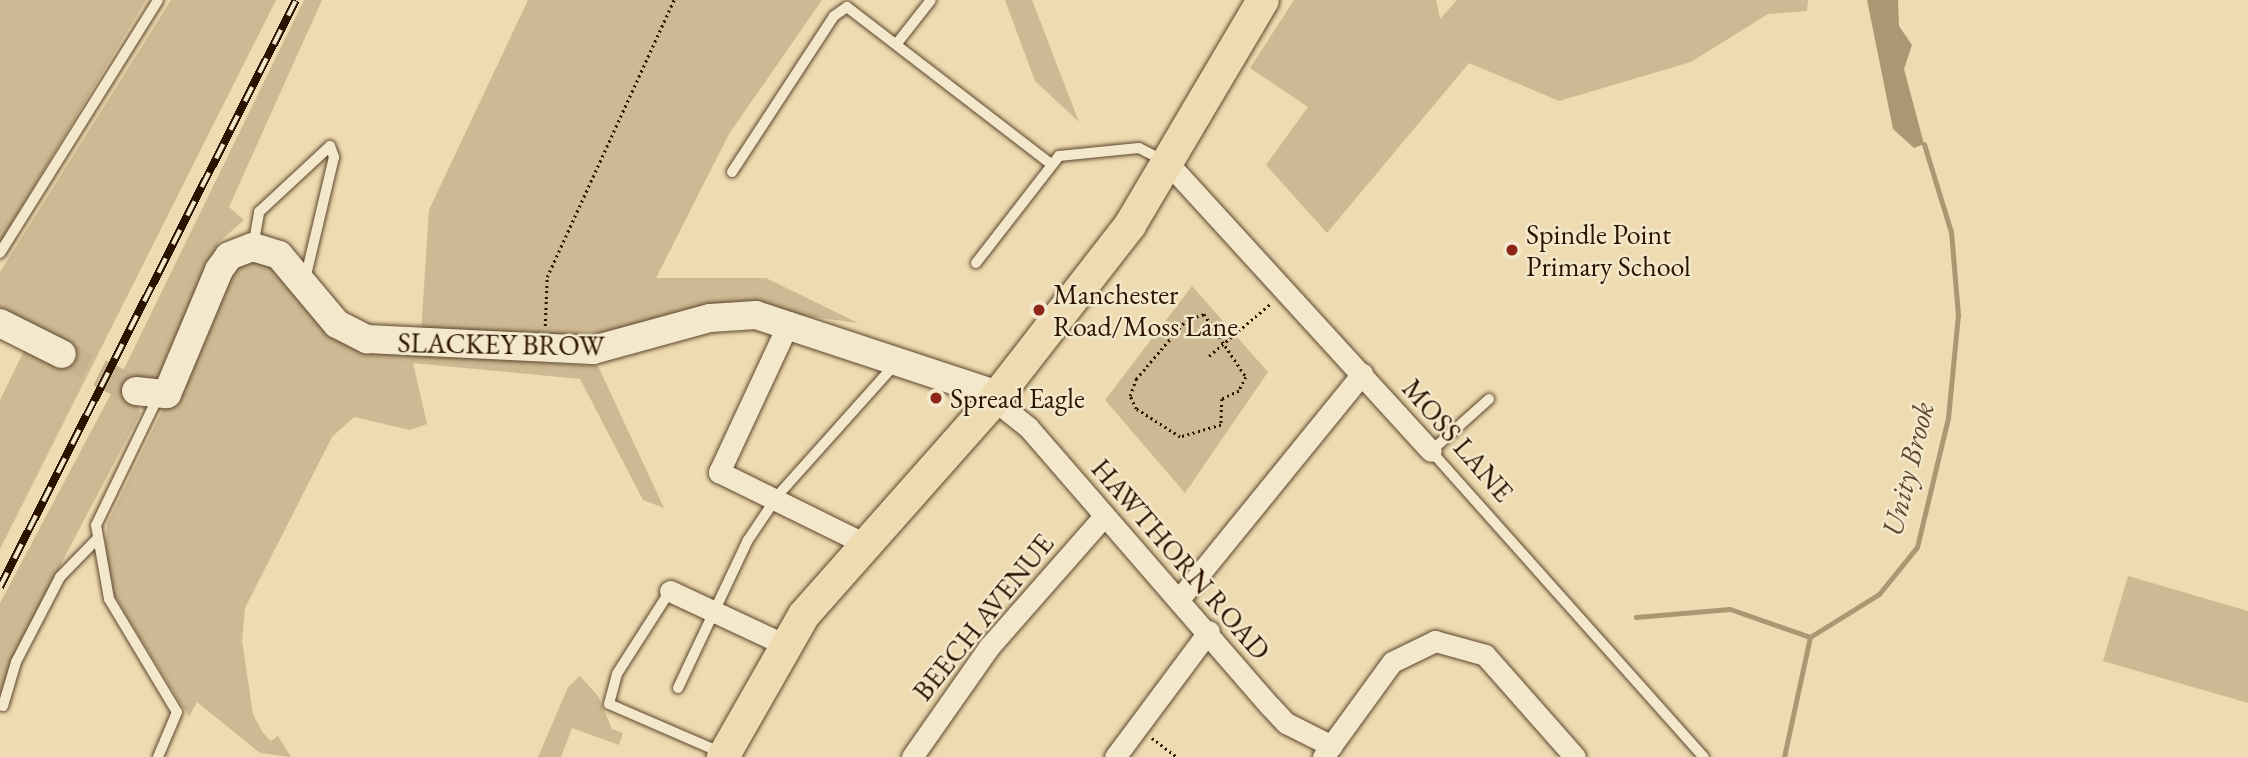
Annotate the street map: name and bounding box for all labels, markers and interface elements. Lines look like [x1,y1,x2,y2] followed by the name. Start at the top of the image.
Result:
[1526,217,1691,283] place label: Spindle Point Primary School
[1504,242,1520,258] marker: Spindle Point Primary School
[1053,277,1238,343] place label: Manchester Road/Moss Lane
[1031,302,1047,318] marker: Manchester Road/Moss Lane
[397,325,605,363] street label: SLACKEY BROW
[1395,372,1521,508] street label: MOSS LANE
[950,381,1085,415] place label: Spread Eagle
[928,390,944,406] marker: Spread Eagle
[1874,398,1942,540] water label: Unity Brook
[1085,452,1277,666] street label: HAWTHORN ROAD
[905,527,1061,707] street label: BEECH AVENUE

